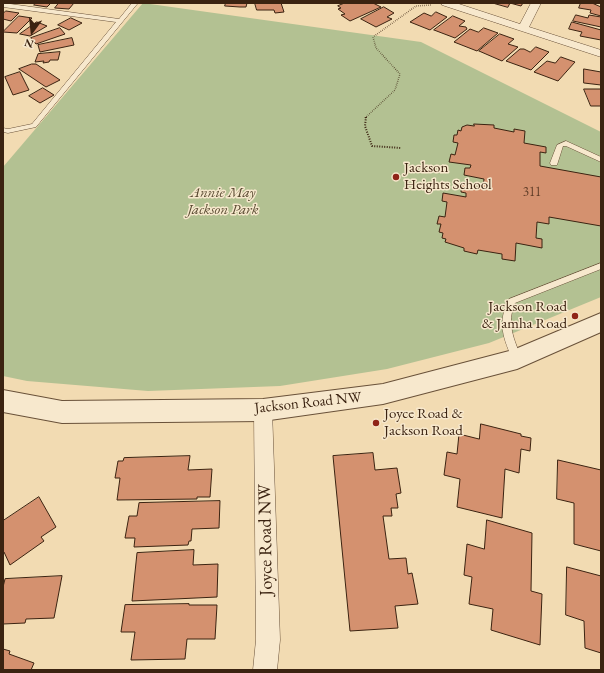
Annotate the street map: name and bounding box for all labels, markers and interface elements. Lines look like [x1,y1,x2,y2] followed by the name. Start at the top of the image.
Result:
[12,12,52,52] north arrow
[23,36,35,52] text: N
[404,159,492,194] place label: Jackson Heights School
[391,172,401,182] marker: Jackson Heights School
[187,184,259,219] park label: Annie May Jackson Park
[523,184,541,200] house number: 311
[482,298,567,333] place label: Jackson Road & Jamha Road
[570,311,580,321] marker: Jackson Road & Jamha Road
[254,388,362,418] street label: Jackson Road NW
[384,405,463,440] place label: Joyce Road & Jackson Road
[371,418,381,428] marker: Joyce Road & Jackson Road
[254,484,278,596] street label: Joyce Road NW

